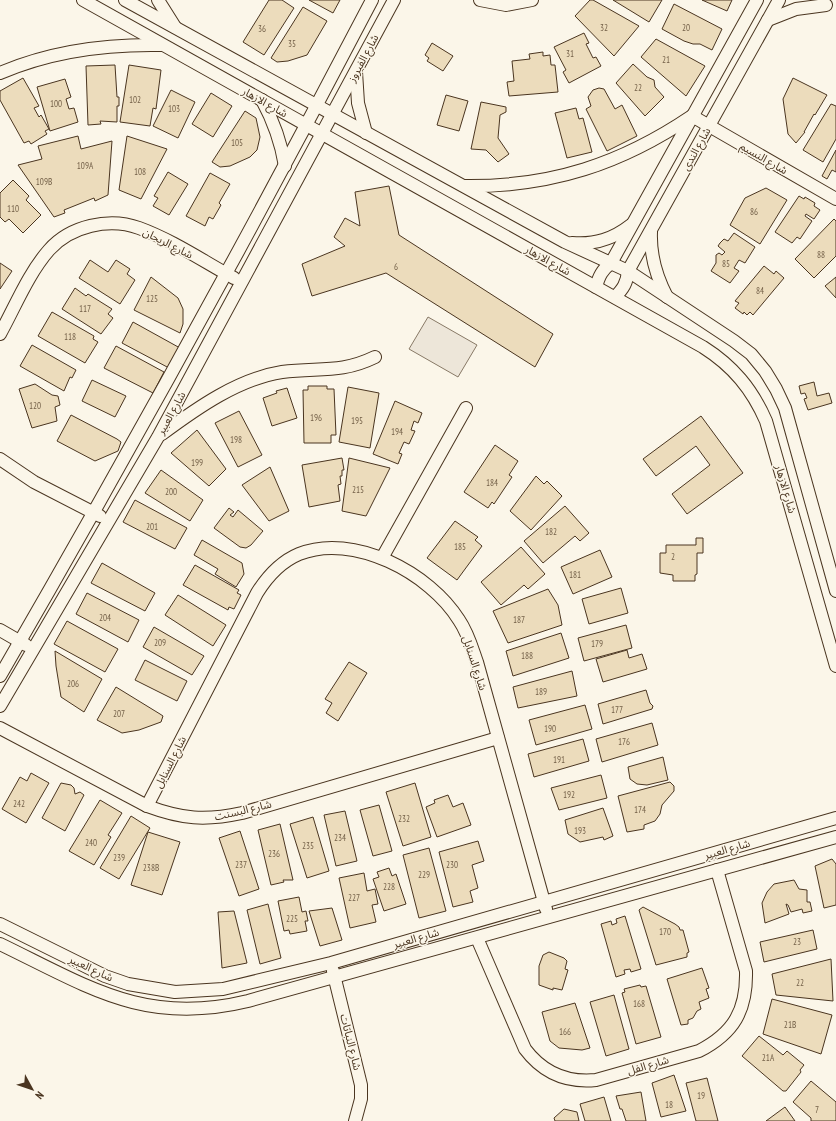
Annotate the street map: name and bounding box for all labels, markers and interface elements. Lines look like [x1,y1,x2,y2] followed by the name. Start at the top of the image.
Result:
[600,22,608,33] house number: 32
[682,22,690,33] house number: 20
[258,23,266,34] house number: 36
[344,31,382,86] street label: شارع الفيروز
[288,38,296,49] house number: 35
[566,48,574,59] house number: 31
[662,54,670,65] house number: 21
[634,82,642,93] house number: 22
[238,83,291,121] street label: شارع الازهار
[129,94,141,105] house number: 102
[50,98,62,109] house number: 100
[168,103,180,114] house number: 103
[678,125,715,174] street label: شارع الندى
[231,137,243,148] house number: 105
[737,139,791,179] street label: شارع النسيم
[77,160,94,171] house number: 109A
[134,166,146,177] house number: 108
[36,176,52,187] house number: 109B
[7,203,19,214] house number: 110
[750,206,758,217] house number: 86
[140,224,196,263] street label: شارع الريحان
[521,241,574,279] street label: شارع الازهار
[817,249,825,260] house number: 88
[722,258,730,269] house number: 85
[394,261,398,272] house number: 6
[756,285,764,296] house number: 84
[146,293,158,304] house number: 125
[79,303,91,314] house number: 117
[64,331,76,342] house number: 118
[153,389,190,438] street label: شارع العبير
[29,400,41,411] house number: 120
[310,412,322,423] house number: 196
[351,415,363,426] house number: 195
[391,426,403,437] house number: 194
[230,434,242,445] house number: 198
[191,457,203,468] house number: 199
[771,462,800,516] street label: شارع الازهار
[486,477,498,488] house number: 184
[352,484,364,495] house number: 215
[165,486,177,497] house number: 200
[146,521,158,532] house number: 201
[545,526,557,537] house number: 182
[454,541,466,552] house number: 185
[671,551,675,562] house number: 2
[569,569,581,580] house number: 181
[99,612,111,623] house number: 204
[513,614,525,625] house number: 187
[459,634,491,693] street label: شارع السنابل
[154,637,166,648] house number: 209
[591,638,603,649] house number: 179
[521,650,533,661] house number: 188
[67,678,79,689] house number: 206
[535,686,547,697] house number: 189
[611,704,623,715] house number: 177
[113,708,125,719] house number: 207
[544,723,556,734] house number: 190
[151,733,190,791] street label: شارع السنابل
[618,736,630,747] house number: 176
[553,754,565,765] house number: 191
[563,789,575,800] house number: 192
[213,797,274,824] street label: شارع البسنت
[13,798,25,809] house number: 242
[634,804,646,815] house number: 174
[398,813,410,824] house number: 232
[574,825,586,836] house number: 193
[334,832,346,843] house number: 234
[701,836,752,863] street label: شارع العبير
[85,837,97,848] house number: 240
[302,840,314,851] house number: 235
[268,848,280,859] house number: 236
[113,852,125,863] house number: 239
[235,859,247,870] house number: 237
[446,859,458,870] house number: 230
[143,862,159,873] house number: 238B
[418,869,430,880] house number: 229
[383,881,395,892] house number: 228
[348,892,360,903] house number: 227
[286,913,298,924] house number: 225
[390,925,441,952] street label: شارع العبير
[659,926,671,937] house number: 170
[793,936,801,947] house number: 23
[65,951,116,985] street label: شارع العبير
[796,977,804,988] house number: 22
[633,998,645,1009] house number: 168
[336,1012,365,1072] street label: شارع النباتات
[784,1019,796,1030] house number: 21B
[559,1026,571,1037] house number: 166
[626,1052,671,1079] street label: شارع الفل
[762,1052,775,1063] house number: 21A
[12,1069,52,1109] north arrow
[32,1089,47,1102] text: N
[697,1090,705,1101] house number: 19
[665,1099,673,1110] house number: 18
[815,1104,819,1115] house number: 7

